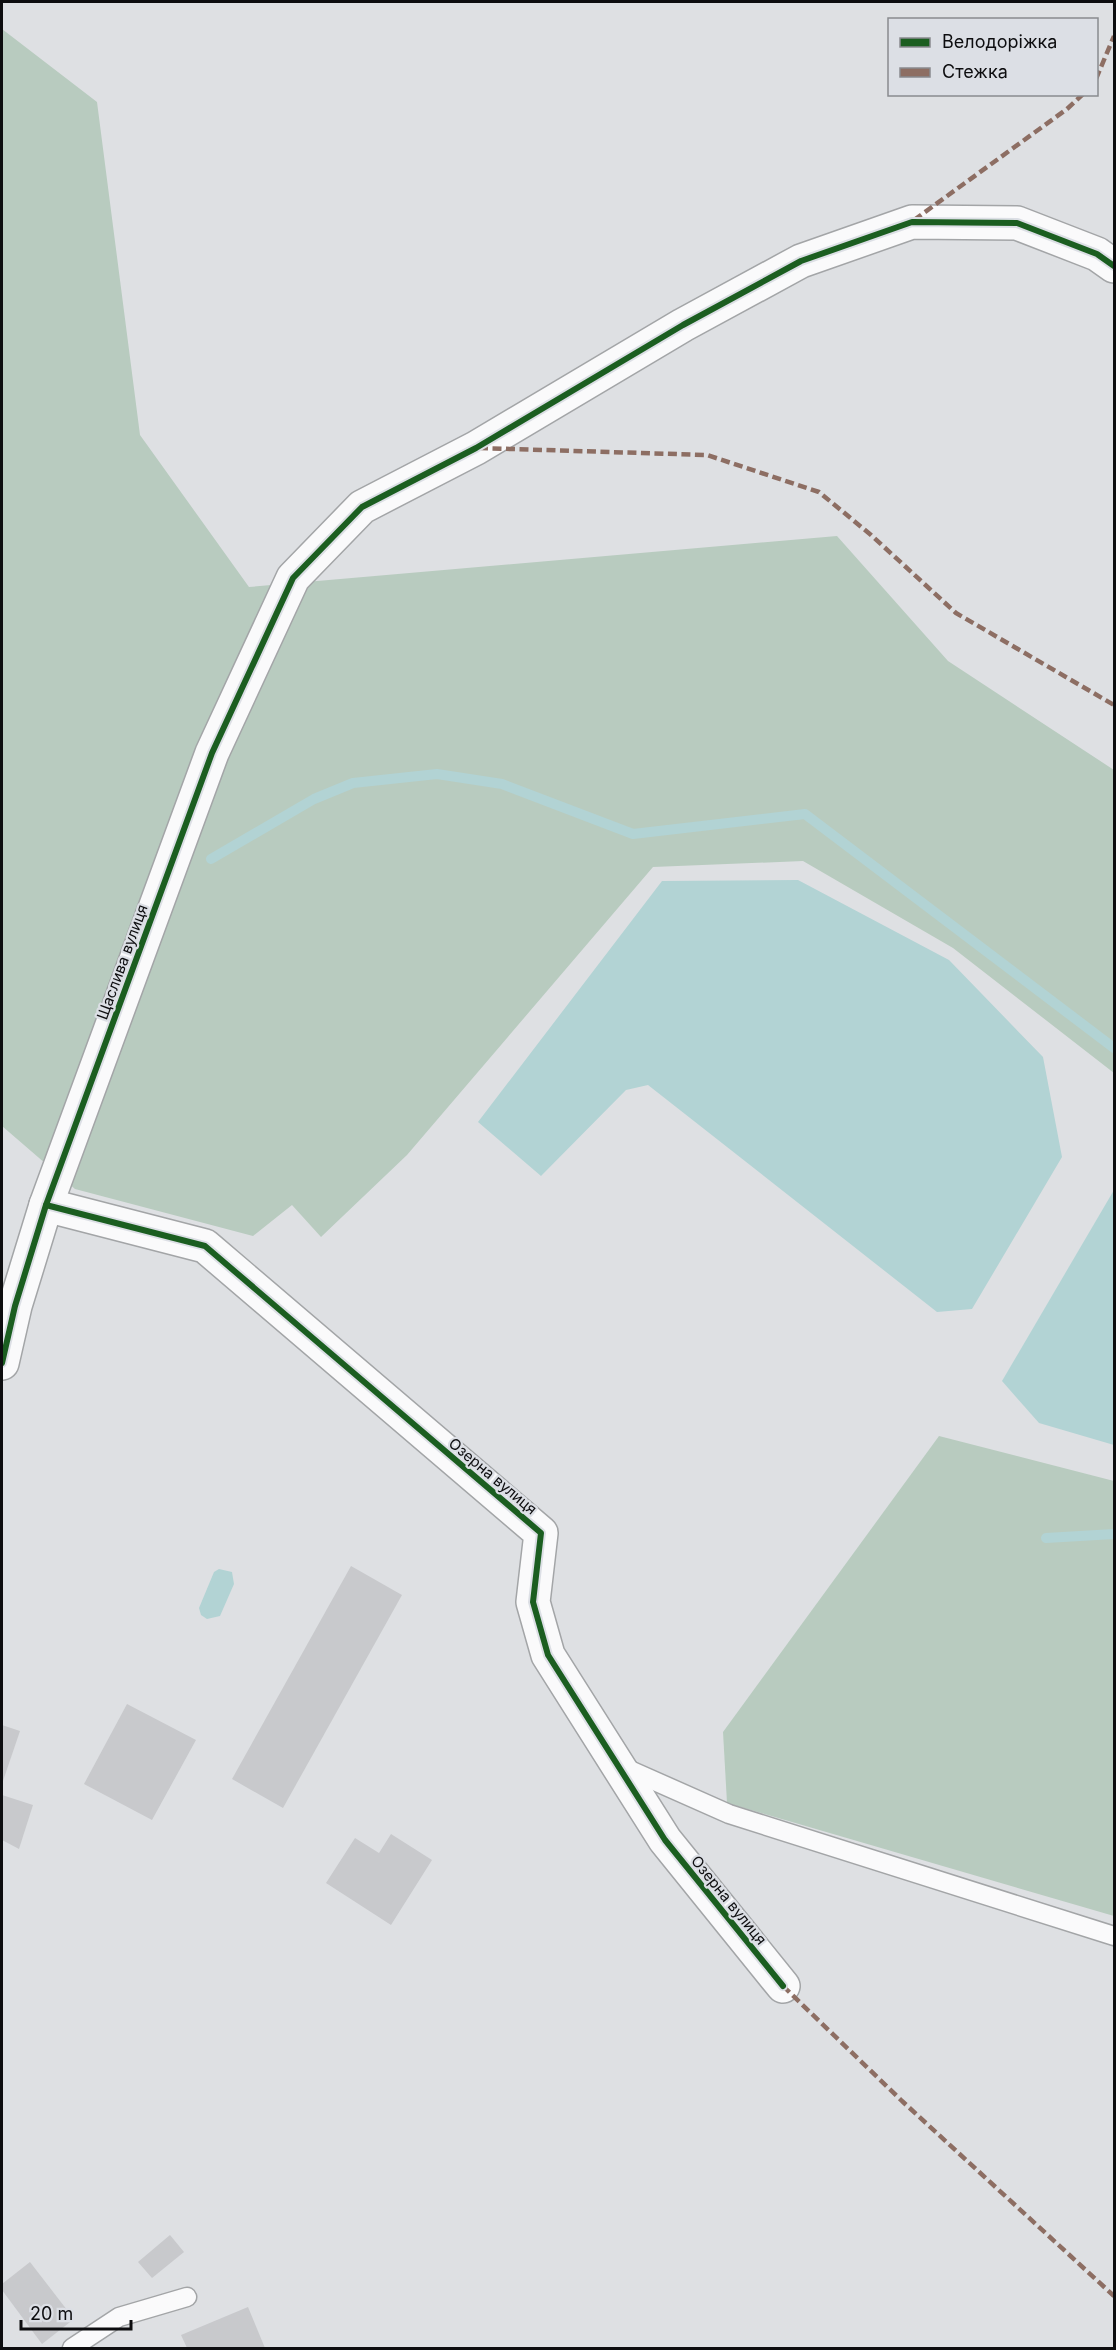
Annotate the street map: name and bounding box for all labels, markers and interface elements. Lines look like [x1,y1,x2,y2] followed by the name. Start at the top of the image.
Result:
[888,18,1098,96] legend
[942,31,1057,52] text: Велодоріжка
[942,61,1008,82] text: Стежка
[92,902,152,1022] street label: Щаслива вулиця
[445,1434,541,1518] street label: Озерна вулиця
[687,1852,771,1948] street label: Озерна вулиця
[21,2293,130,2331] scale bar
[30,2303,73,2324] text: 20 m

